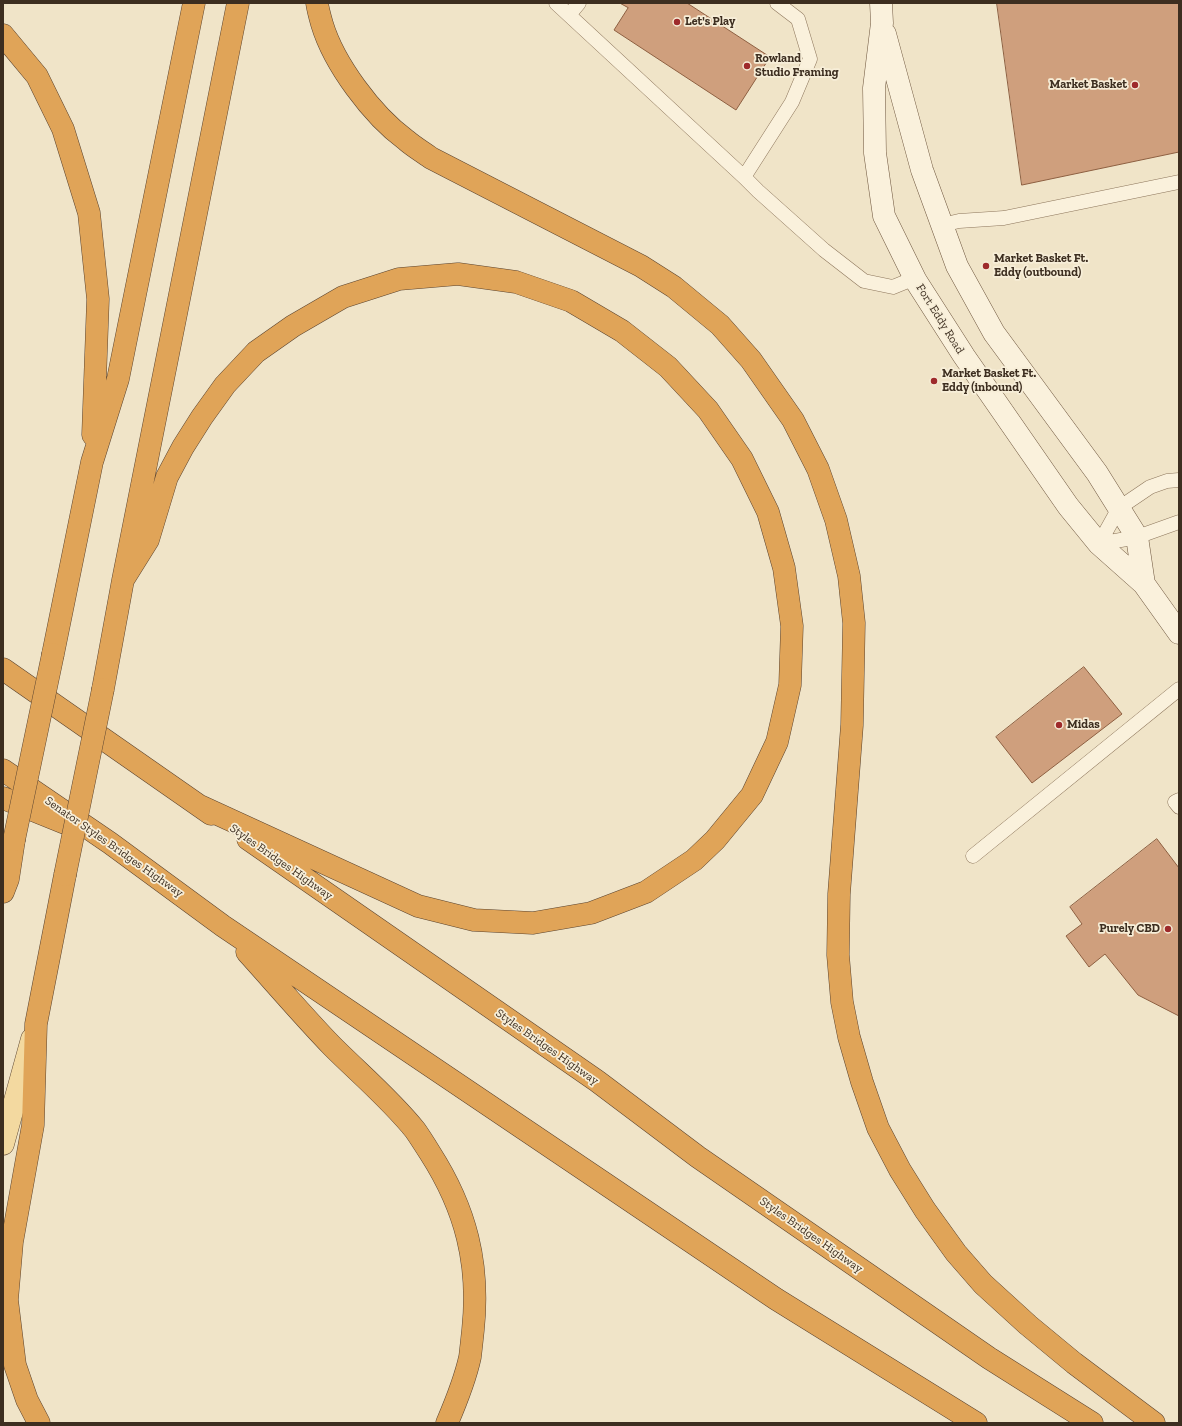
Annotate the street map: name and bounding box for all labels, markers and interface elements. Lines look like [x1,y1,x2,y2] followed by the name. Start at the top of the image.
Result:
[685,15,735,29] place label: Let's Play
[672,17,682,27] marker: Let's Play
[755,52,839,80] place label: Rowland Studio Framing
[742,61,752,71] marker: Rowland Studio Framing
[1049,78,1127,92] place label: Market Basket
[1130,80,1140,90] marker: Market Basket
[994,252,1088,280] place label: Market Basket Ft. Eddy (outbound)
[981,261,991,271] marker: Market Basket Ft. Eddy (outbound)
[913,281,967,357] street label: Fort Eddy Road
[942,367,1036,395] place label: Market Basket Ft. Eddy (inbound)
[929,376,939,386] marker: Market Basket Ft. Eddy (inbound)
[1067,718,1100,732] place label: Midas
[1054,720,1064,730] marker: Midas
[42,794,186,900] street label: Senator Styles Bridges Highway
[227,821,335,903] street label: Styles Bridges Highway
[1099,922,1160,936] place label: Purely CBD
[1163,924,1173,934] marker: Purely CBD
[493,1006,601,1088] street label: Styles Bridges Highway
[757,1194,865,1276] street label: Styles Bridges Highway

